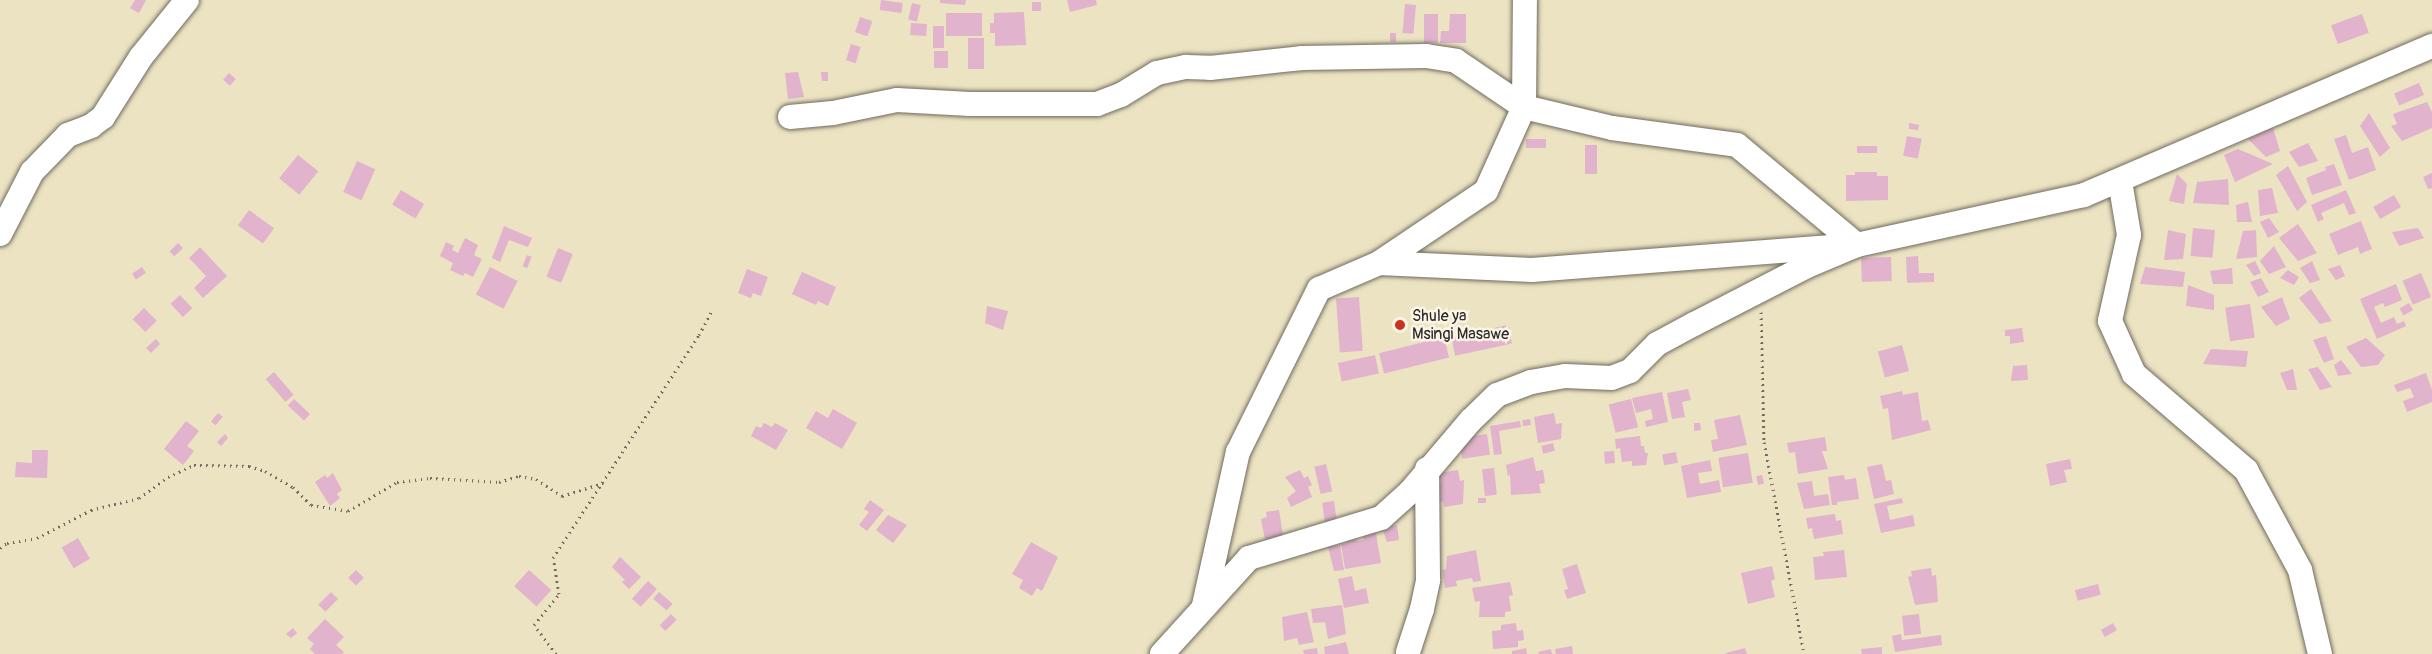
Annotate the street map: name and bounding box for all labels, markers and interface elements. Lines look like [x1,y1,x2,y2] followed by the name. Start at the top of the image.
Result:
[1412,306,1509,344] place label: Shule ya Msingi Masawe
[1393,318,1407,332] marker: Shule ya Msingi Masawe

